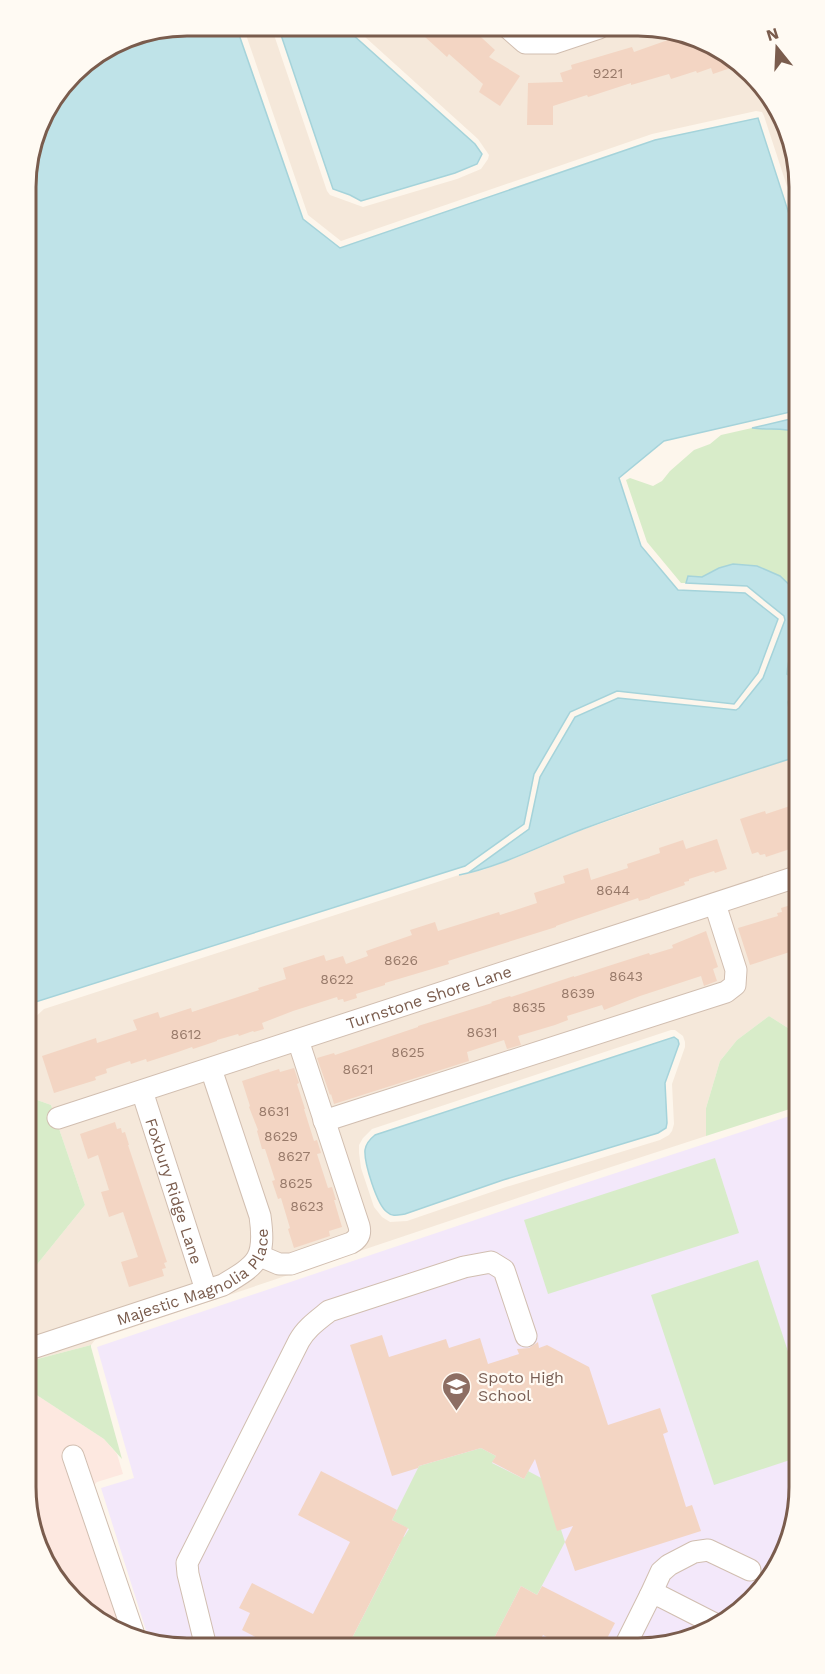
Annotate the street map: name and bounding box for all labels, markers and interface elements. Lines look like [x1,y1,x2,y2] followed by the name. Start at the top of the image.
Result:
[747,18,807,78] north arrow
[764,23,781,45] text: N
[593,65,623,81] house number: 9221
[596,882,630,898] house number: 8644
[384,952,418,968] house number: 8626
[344,962,514,1033] street label: Turnstone Shore Lane
[609,968,643,984] house number: 8643
[320,971,354,987] house number: 8622
[561,985,595,1001] house number: 8639
[512,999,546,1015] house number: 8635
[467,1024,497,1040] house number: 8631
[171,1026,201,1042] house number: 8612
[391,1044,425,1060] house number: 8625
[343,1061,373,1077] house number: 8621
[259,1103,289,1119] house number: 8631
[141,1116,206,1267] street label: Foxbury Ridge Lane
[264,1128,298,1144] house number: 8629
[278,1148,311,1164] house number: 8627
[279,1175,313,1191] house number: 8625
[290,1198,324,1214] house number: 8623
[114,1228,272,1329] street label: Majestic Magnolia Place
[478,1368,564,1405] place label: Spoto High School
[441,1370,473,1412] school or university icon: Spoto High School

